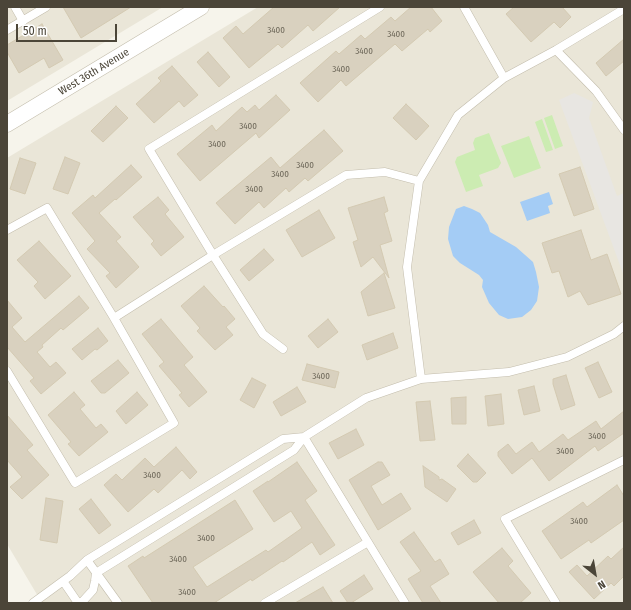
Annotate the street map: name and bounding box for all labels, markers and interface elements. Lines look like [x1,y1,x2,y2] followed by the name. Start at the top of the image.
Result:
[18,16,119,42] scale bar
[23,24,47,38] text: 50 m
[267,25,285,35] house number: 3400
[387,29,405,39] house number: 3400
[56,46,132,98] street label: West 36th Avenue
[355,46,373,56] house number: 3400
[332,64,350,74] house number: 3400
[239,121,257,131] house number: 3400
[208,139,226,149] house number: 3400
[296,160,314,170] house number: 3400
[271,169,289,179] house number: 3400
[245,184,263,194] house number: 3400
[312,371,330,381] house number: 3400
[588,431,606,441] house number: 3400
[556,446,574,456] house number: 3400
[143,470,161,480] house number: 3400
[570,516,588,526] house number: 3400
[197,533,215,543] house number: 3400
[169,554,187,564] house number: 3400
[575,554,615,594] north arrow
[595,577,608,592] text: N
[178,587,196,597] house number: 3400

